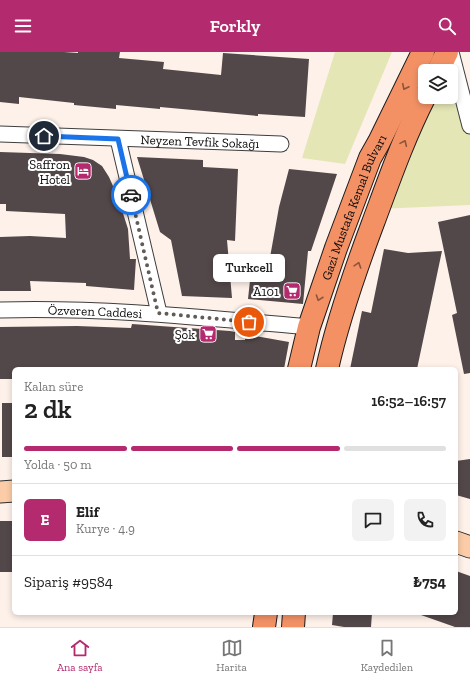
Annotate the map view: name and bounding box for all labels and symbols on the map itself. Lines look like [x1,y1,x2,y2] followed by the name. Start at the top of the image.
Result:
[403,83,410,90] one-way arrow
[27,119,61,153] pin
[140,132,260,151] street label: Neyzen Tevfik Sokağı
[319,132,390,282] street label: Gazi Mustafa Kemal Bulvarı
[399,140,407,147] one-way arrow
[29,157,71,187] place label: Saffron Hotel
[73,161,93,181] hotel icon: Saffron Hotel
[111,175,151,215] courier
[213,254,285,282] callout: Turkcell
[353,261,362,268] one-way arrow
[282,281,302,301] supermarket icon: A101
[253,284,279,299] place label: A101
[315,294,324,301] one-way arrow
[48,303,143,321] street label: Özveren Caddesi
[232,305,266,339] pin
[198,324,218,344] supermarket icon: Şok
[175,327,195,342] place label: Şok

